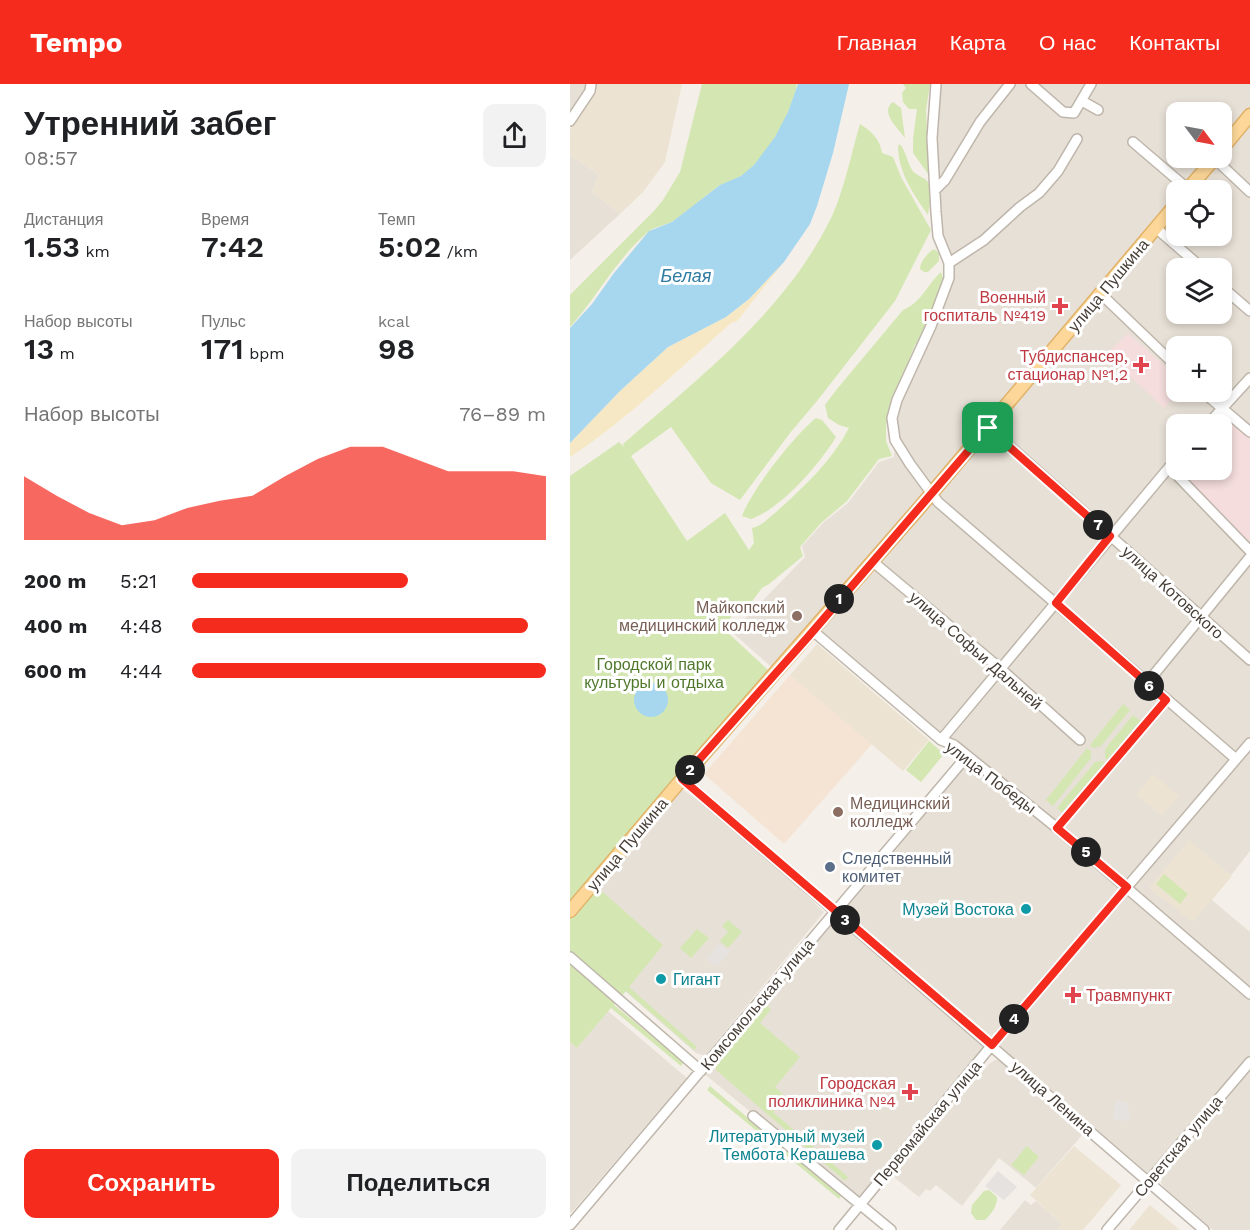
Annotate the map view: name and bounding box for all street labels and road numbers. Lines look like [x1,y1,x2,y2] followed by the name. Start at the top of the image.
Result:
[1064,235,1153,336] street label: улица Пушкина
[1118,542,1227,643] street label: улица Котовского
[905,587,1046,713] street label: улица Софьи Дальней
[942,737,1040,818] street label: улица Победы
[583,794,672,895] street label: улица Пушкина
[697,935,818,1074] street label: Комсомольская улица
[869,1057,985,1190] street label: Первомайская улица
[1007,1057,1098,1140] street label: улица Ленина
[1130,1092,1226,1201] street label: Советская улица

